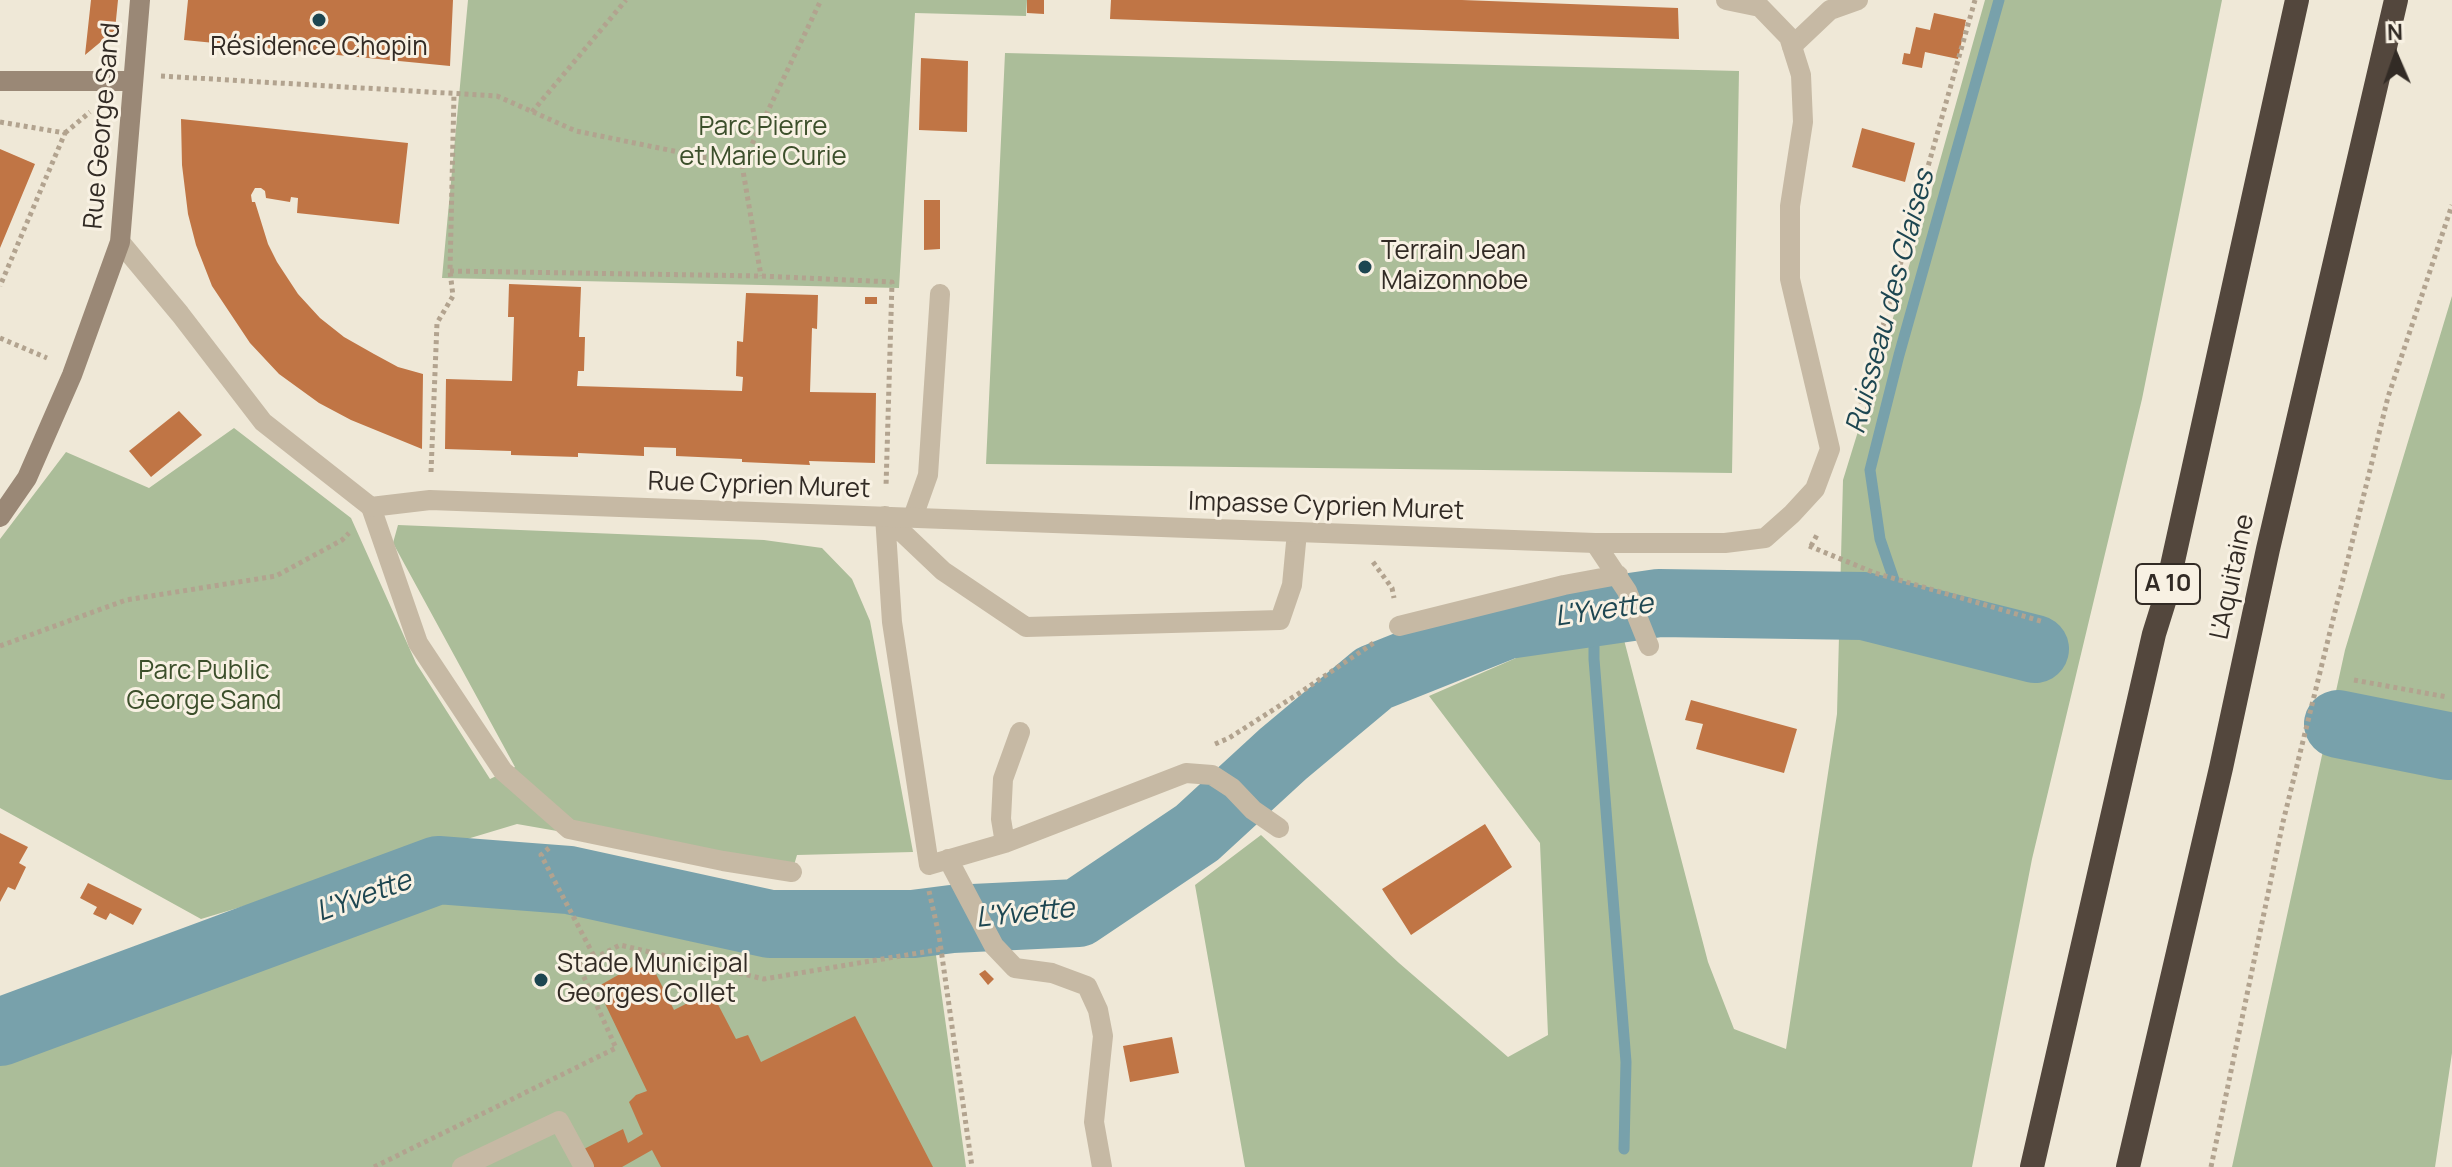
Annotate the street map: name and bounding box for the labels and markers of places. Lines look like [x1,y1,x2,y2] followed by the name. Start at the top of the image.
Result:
[310,11,328,29] marker: Résidence Chopin
[210,32,428,64] place label: Résidence Chopin
[1381,236,1528,298] place label: Terrain Jean Maizonnobe
[1356,258,1374,276] marker: Terrain Jean Maizonnobe
[557,949,748,1010] place label: Stade Municipal Georges Collet
[532,971,550,989] marker: Stade Municipal Georges Collet

